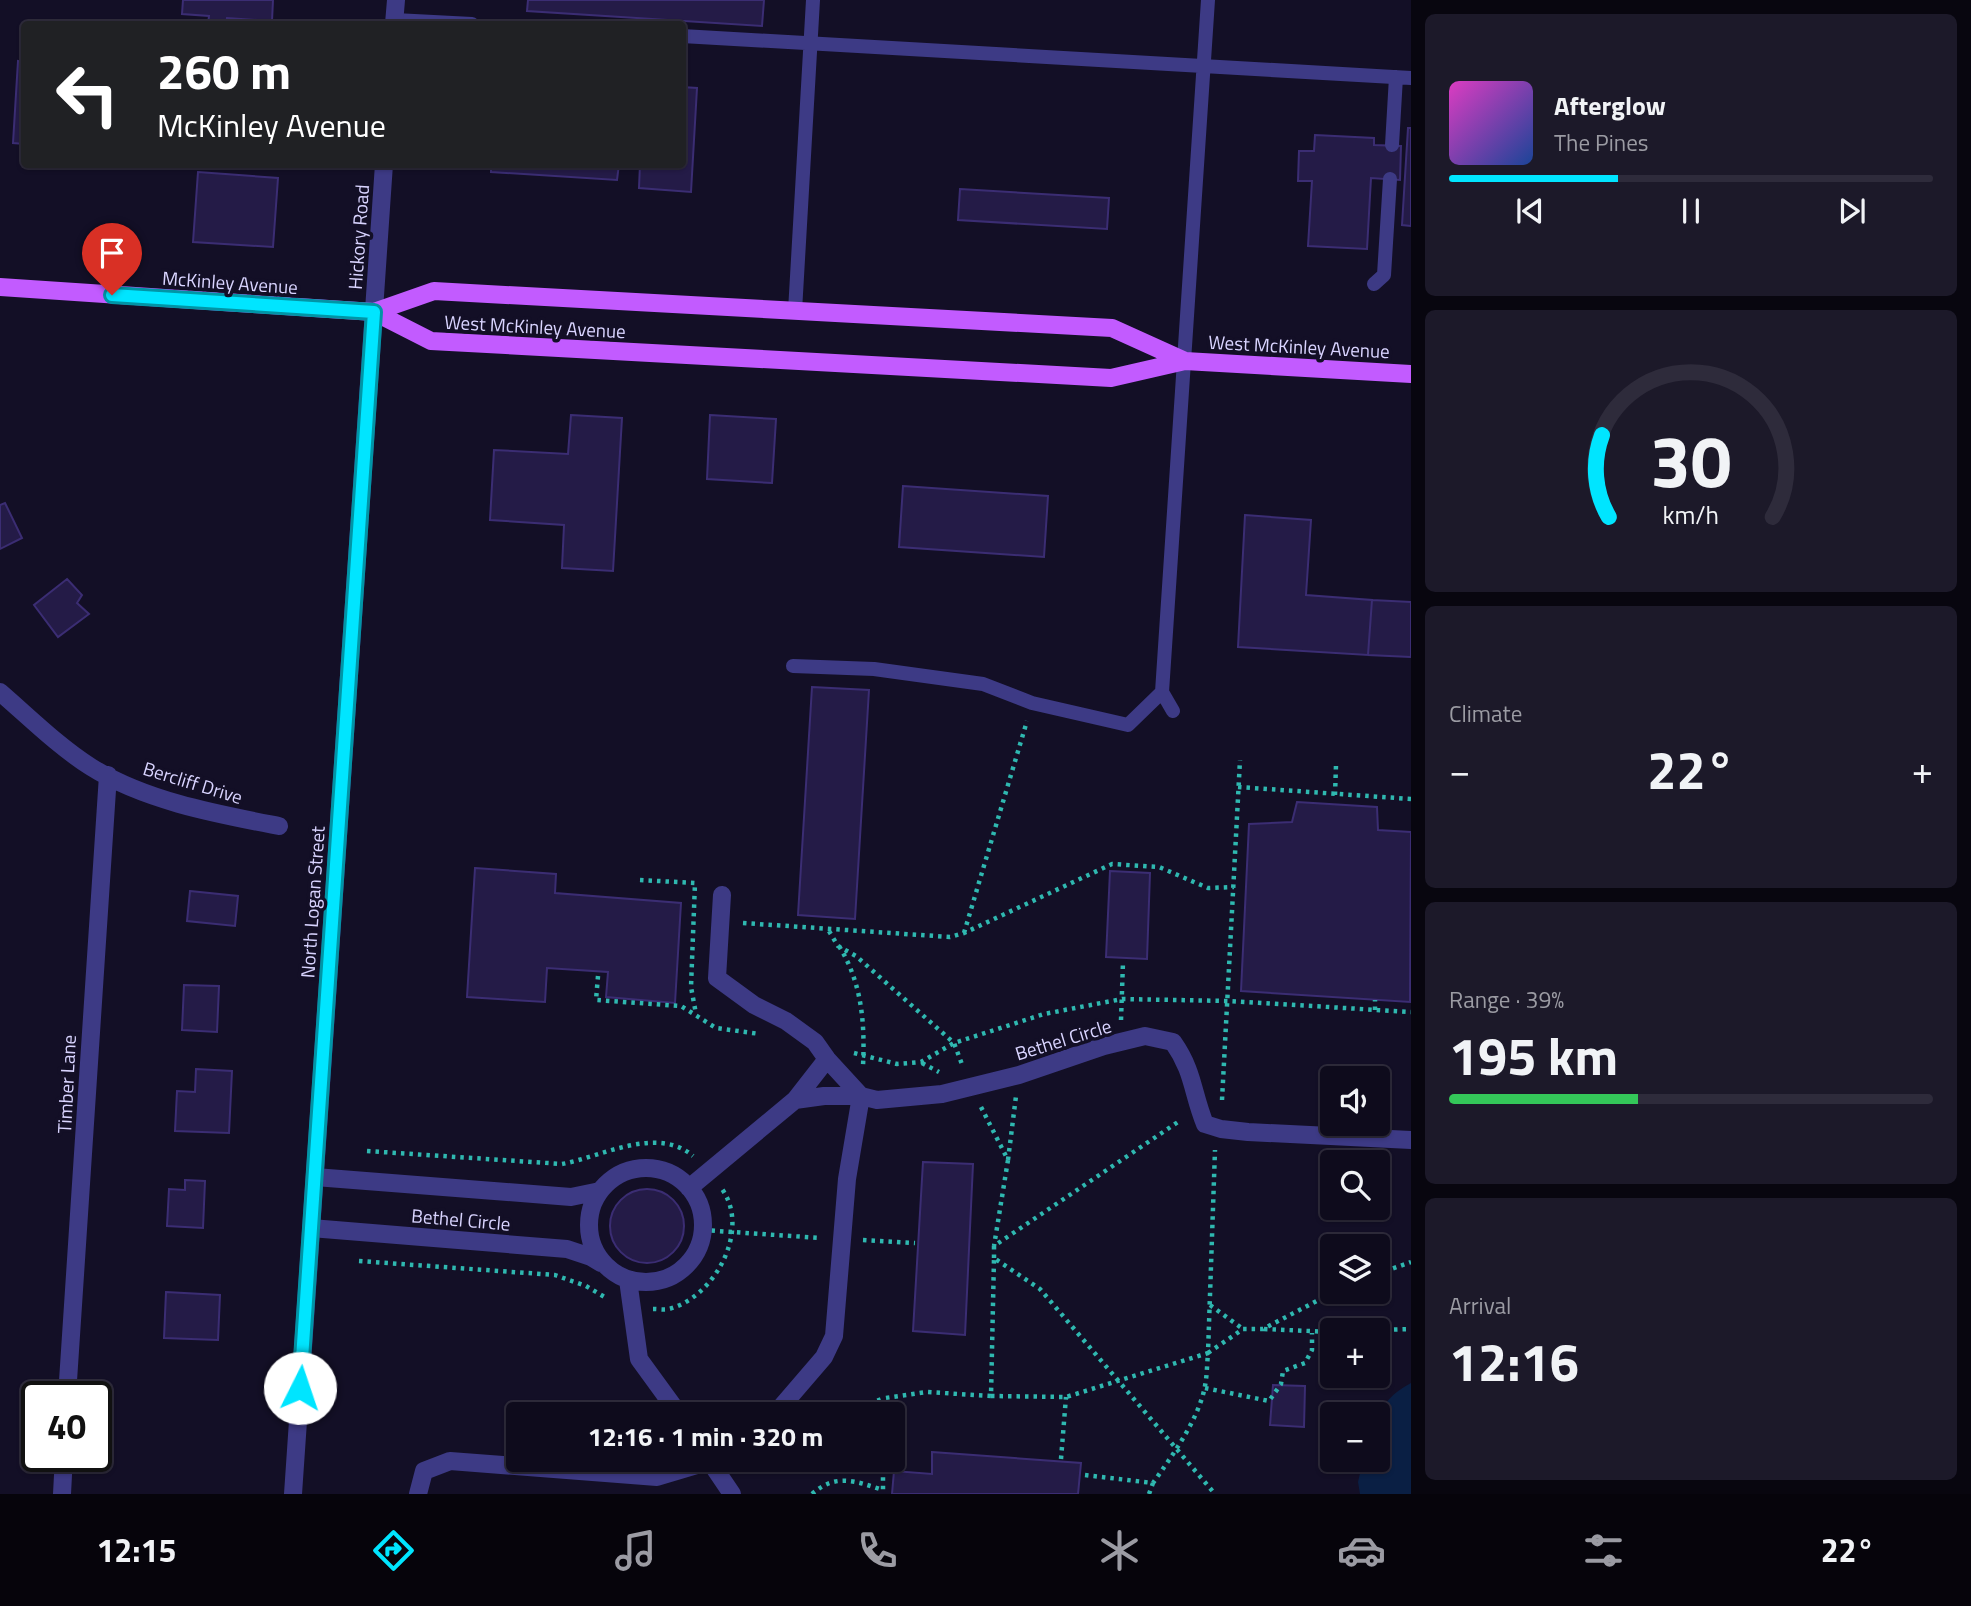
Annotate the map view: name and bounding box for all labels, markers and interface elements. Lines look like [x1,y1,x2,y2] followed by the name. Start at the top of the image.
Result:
[157,33,291,108] text: 260 m
[42,49,133,140] icon: left
[1554,86,1666,125] text: Afterglow
[157,101,386,149] text: McKinley Avenue
[1554,125,1648,160] text: The Pines
[340,183,376,291] street label: Hickory Road
[1511,192,1549,230] icon: previous
[1672,192,1710,230] icon: pause
[1833,192,1871,230] icon: next
[82,223,142,295] pin
[93,234,131,272] icon: arrive
[161,263,299,301] street label: McKinley Avenue
[444,307,626,345] street label: West McKinley Avenue
[1208,327,1390,365] street label: West McKinley Avenue
[1650,405,1732,515] text: 30
[1663,496,1719,534] text: km/h
[1449,696,1522,731] text: Climate
[1647,730,1735,809] text: 22°
[1449,741,1470,799] text: −
[1912,741,1933,799] text: +
[140,753,246,811] street label: Bercliff Drive
[292,825,332,979] street label: North Logan Street
[1449,982,1564,1017] text: Range · 39%
[1011,1011,1115,1067] street label: Bethel Circle
[1449,1016,1618,1095] text: 195 km
[49,1034,83,1134] street label: Timber Lane
[1320,1066,1390,1472] map controls
[1320,1066,1390,1136] button: sound
[1320,1150,1390,1220] button: search
[410,1200,512,1238] street label: Bethel Circle
[1320,1234,1390,1304] button: layers
[1449,1288,1511,1323] text: Arrival
[1320,1318,1390,1388] button: +
[1449,1322,1579,1401] text: 12:16
[263,1351,337,1425] position arrow
[21,1381,112,1472] speed limit sign: 40
[1320,1402,1390,1472] button: −
[588,1417,823,1456] text: 12:16 · 1 min · 320 m
[96,1526,176,1574] text: 12:15
[369,1526,418,1575] icon: directions
[611,1526,660,1575] icon: music
[853,1526,902,1575] icon: phone
[1095,1526,1144,1575] icon: climate
[1337,1526,1386,1575] icon: car
[1579,1526,1628,1575] icon: filters
[1821,1526,1874,1574] text: 22°

